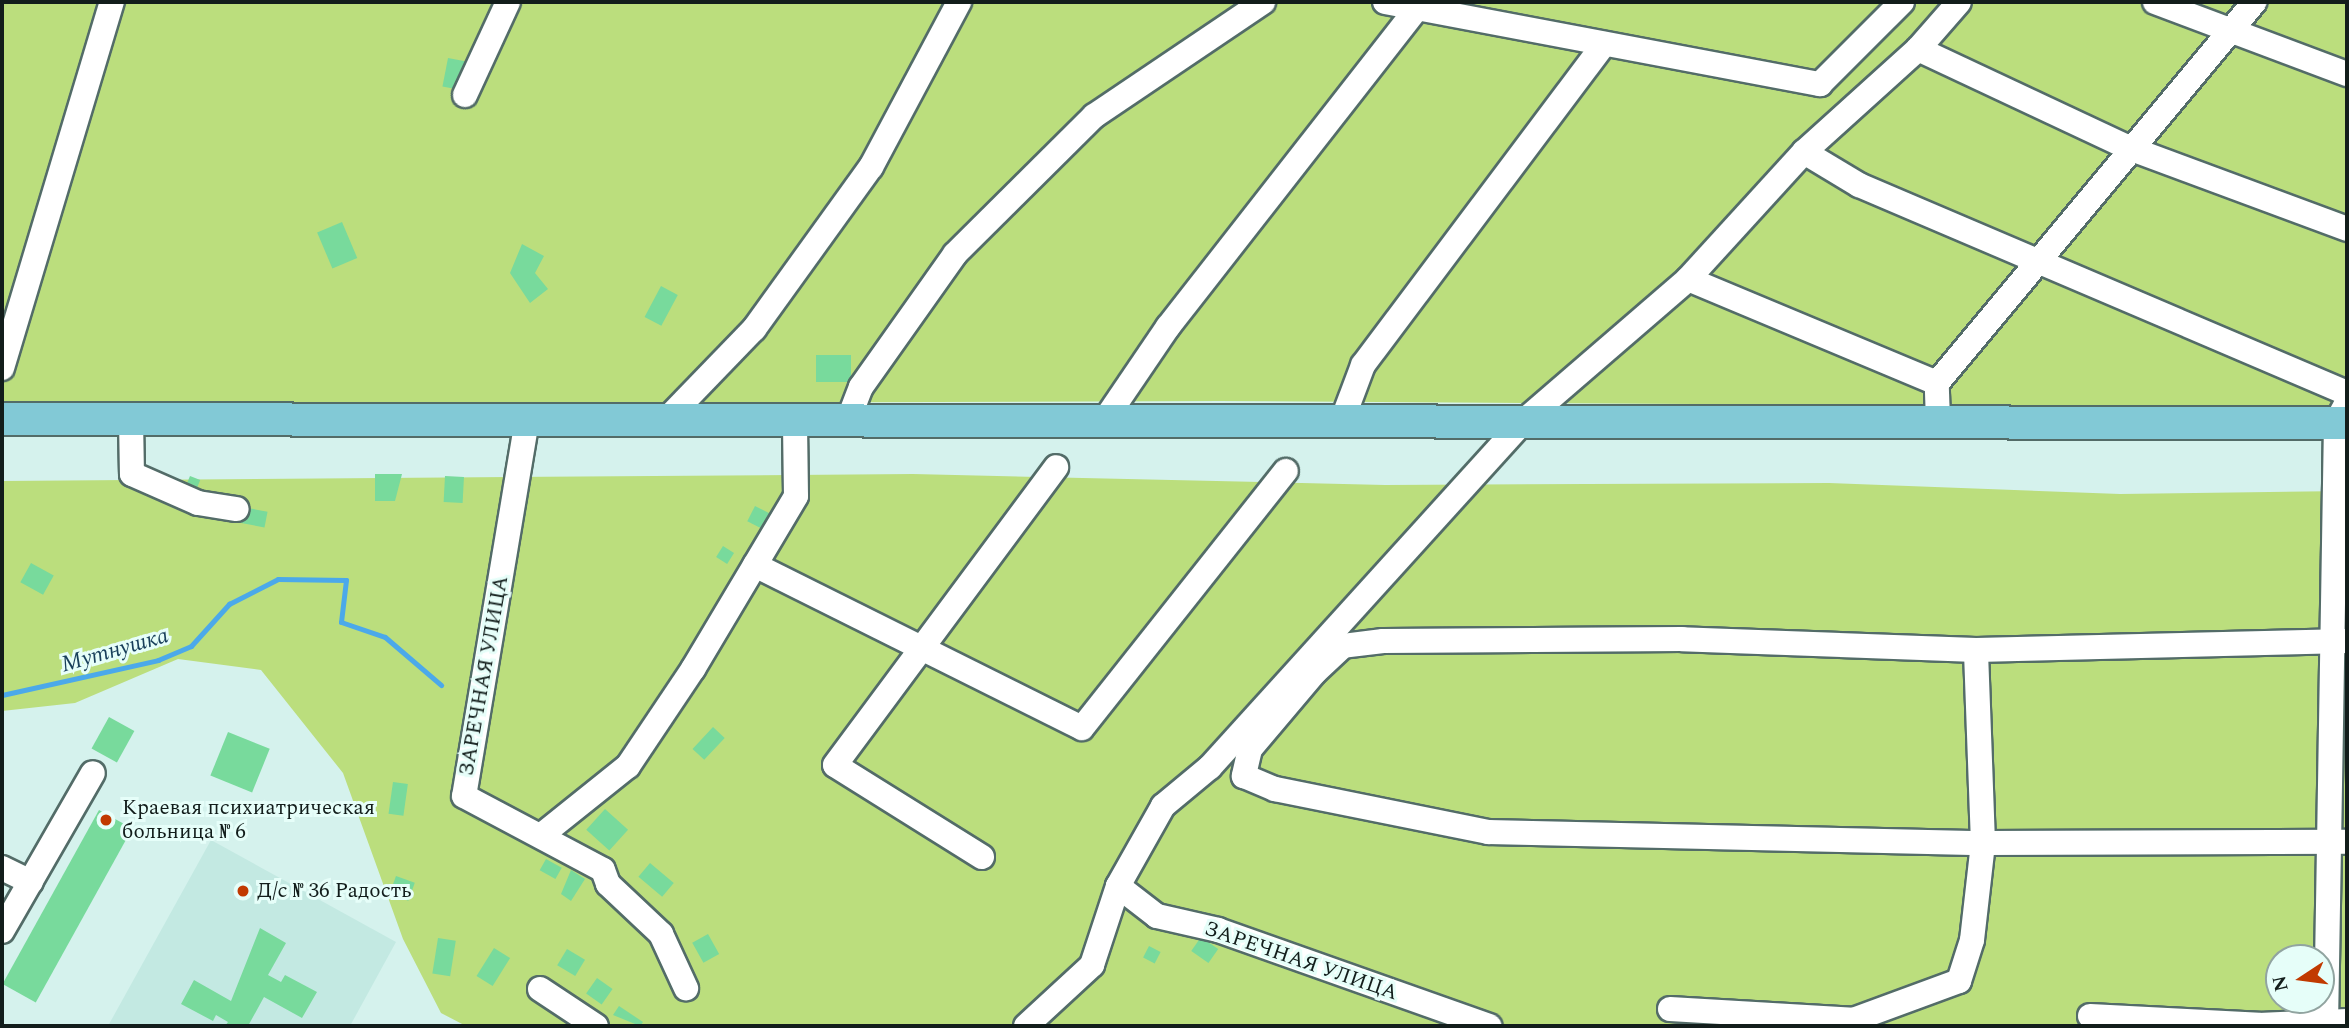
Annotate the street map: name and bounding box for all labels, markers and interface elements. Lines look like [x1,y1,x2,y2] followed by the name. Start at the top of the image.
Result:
[454,574,514,778] street label: ЗАРЕЧНАЯ УЛИЦА
[58,623,172,679] water label: Мутнушка
[122,795,375,845] place label: Краевая психиатрическая больница № 6
[96,810,116,830] marker: Краевая психиатрическая больница № 6
[257,878,412,904] place label: Д/с № 36 Радость
[235,883,251,899] marker: Д/с № 36 Радость
[1201,916,1401,1006] street label: ЗАРЕЧНАЯ УЛИЦА
[2265,944,2335,1014] north arrow
[2265,973,2297,994] text: N

